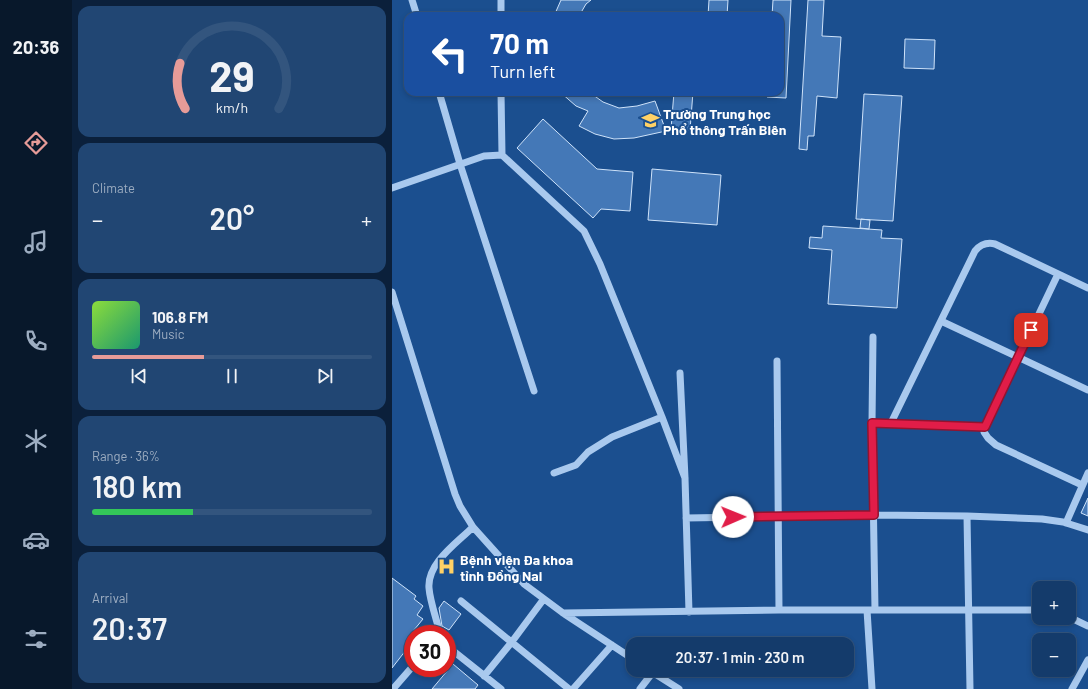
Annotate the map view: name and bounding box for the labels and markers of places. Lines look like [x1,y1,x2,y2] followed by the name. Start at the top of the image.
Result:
[663,105,786,138] place label: Trường Trung học Phổ thông Trấn Biên
[640,111,660,131] school or university icon: Trường Trung học Phổ thông Trấn Biên
[1014,313,1048,347] pin
[460,551,573,584] place label: Bệnh viện Đa khoa tỉnh Đồng Nai
[437,557,457,577] hospital icon: Bệnh viện Đa khoa tỉnh Đồng Nai

